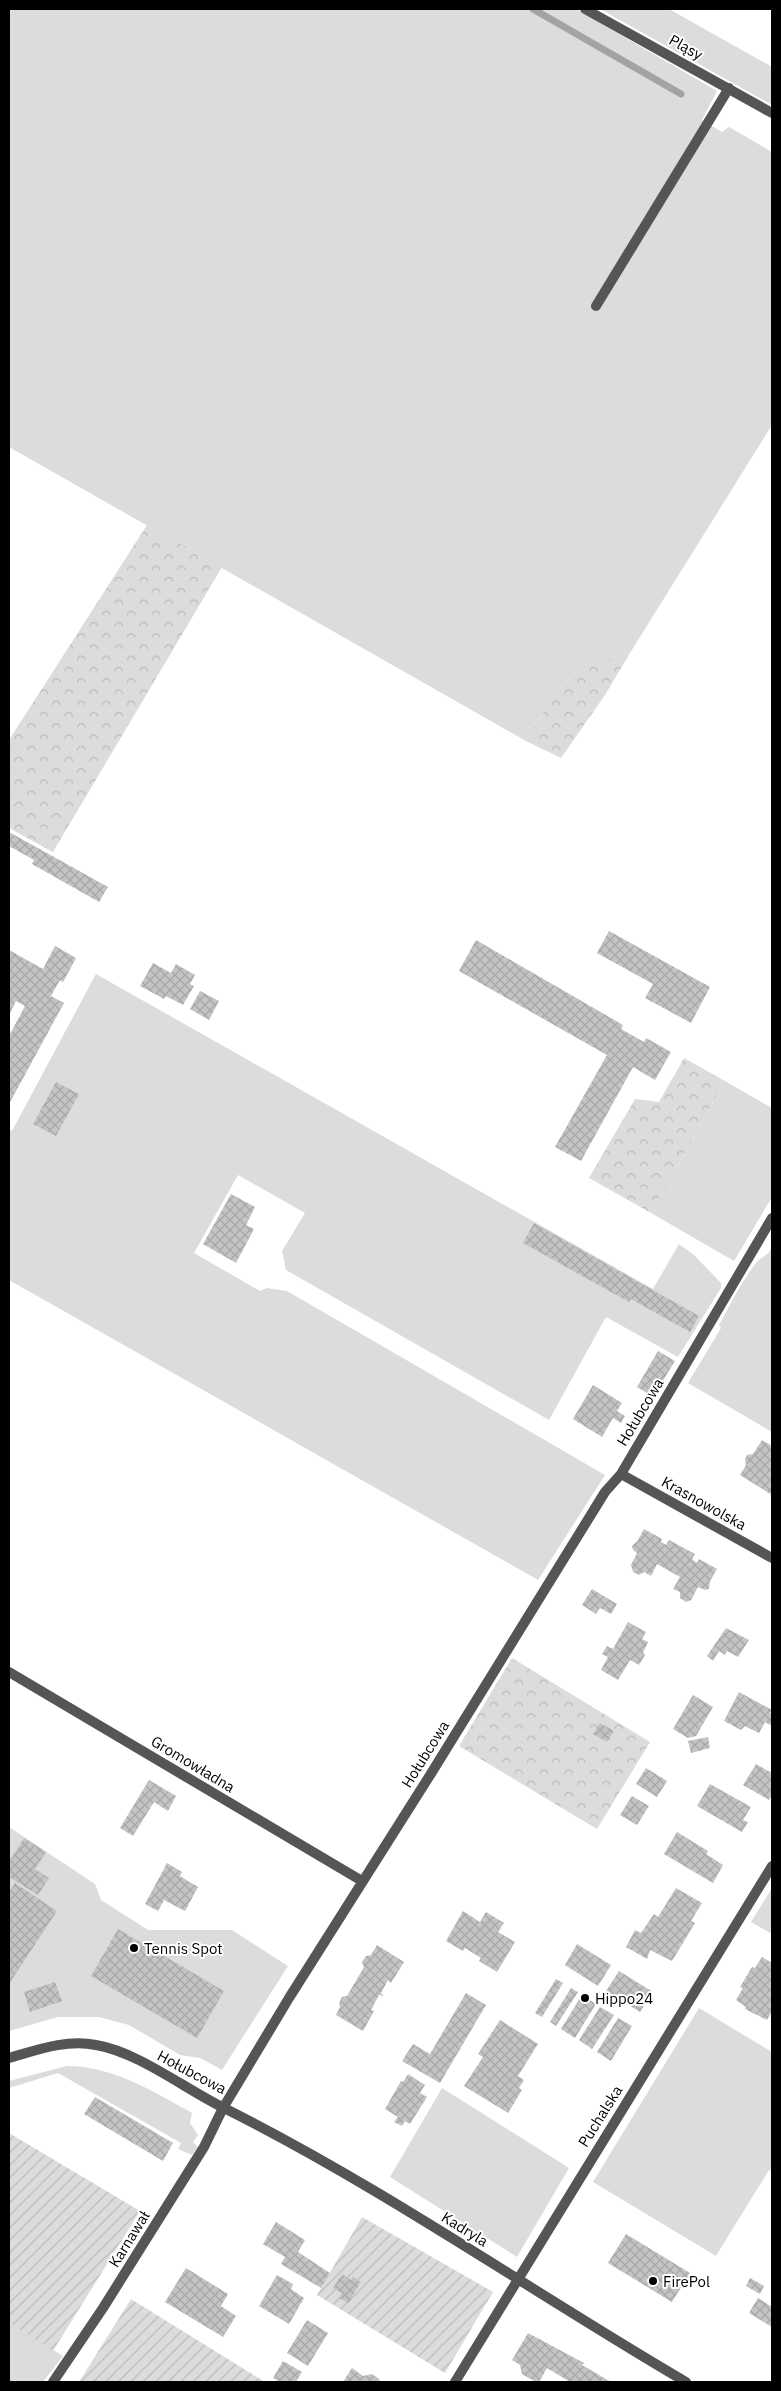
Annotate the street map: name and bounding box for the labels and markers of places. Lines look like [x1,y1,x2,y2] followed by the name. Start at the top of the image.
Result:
[144,1939,223,1958] place label: Tennis Spot
[128,1942,140,1954] marker: Tennis Spot
[595,1989,653,2008] place label: Hippo24
[579,1992,591,2004] marker: Hippo24
[663,2272,710,2291] place label: FirePol
[647,2275,659,2287] marker: FirePol

